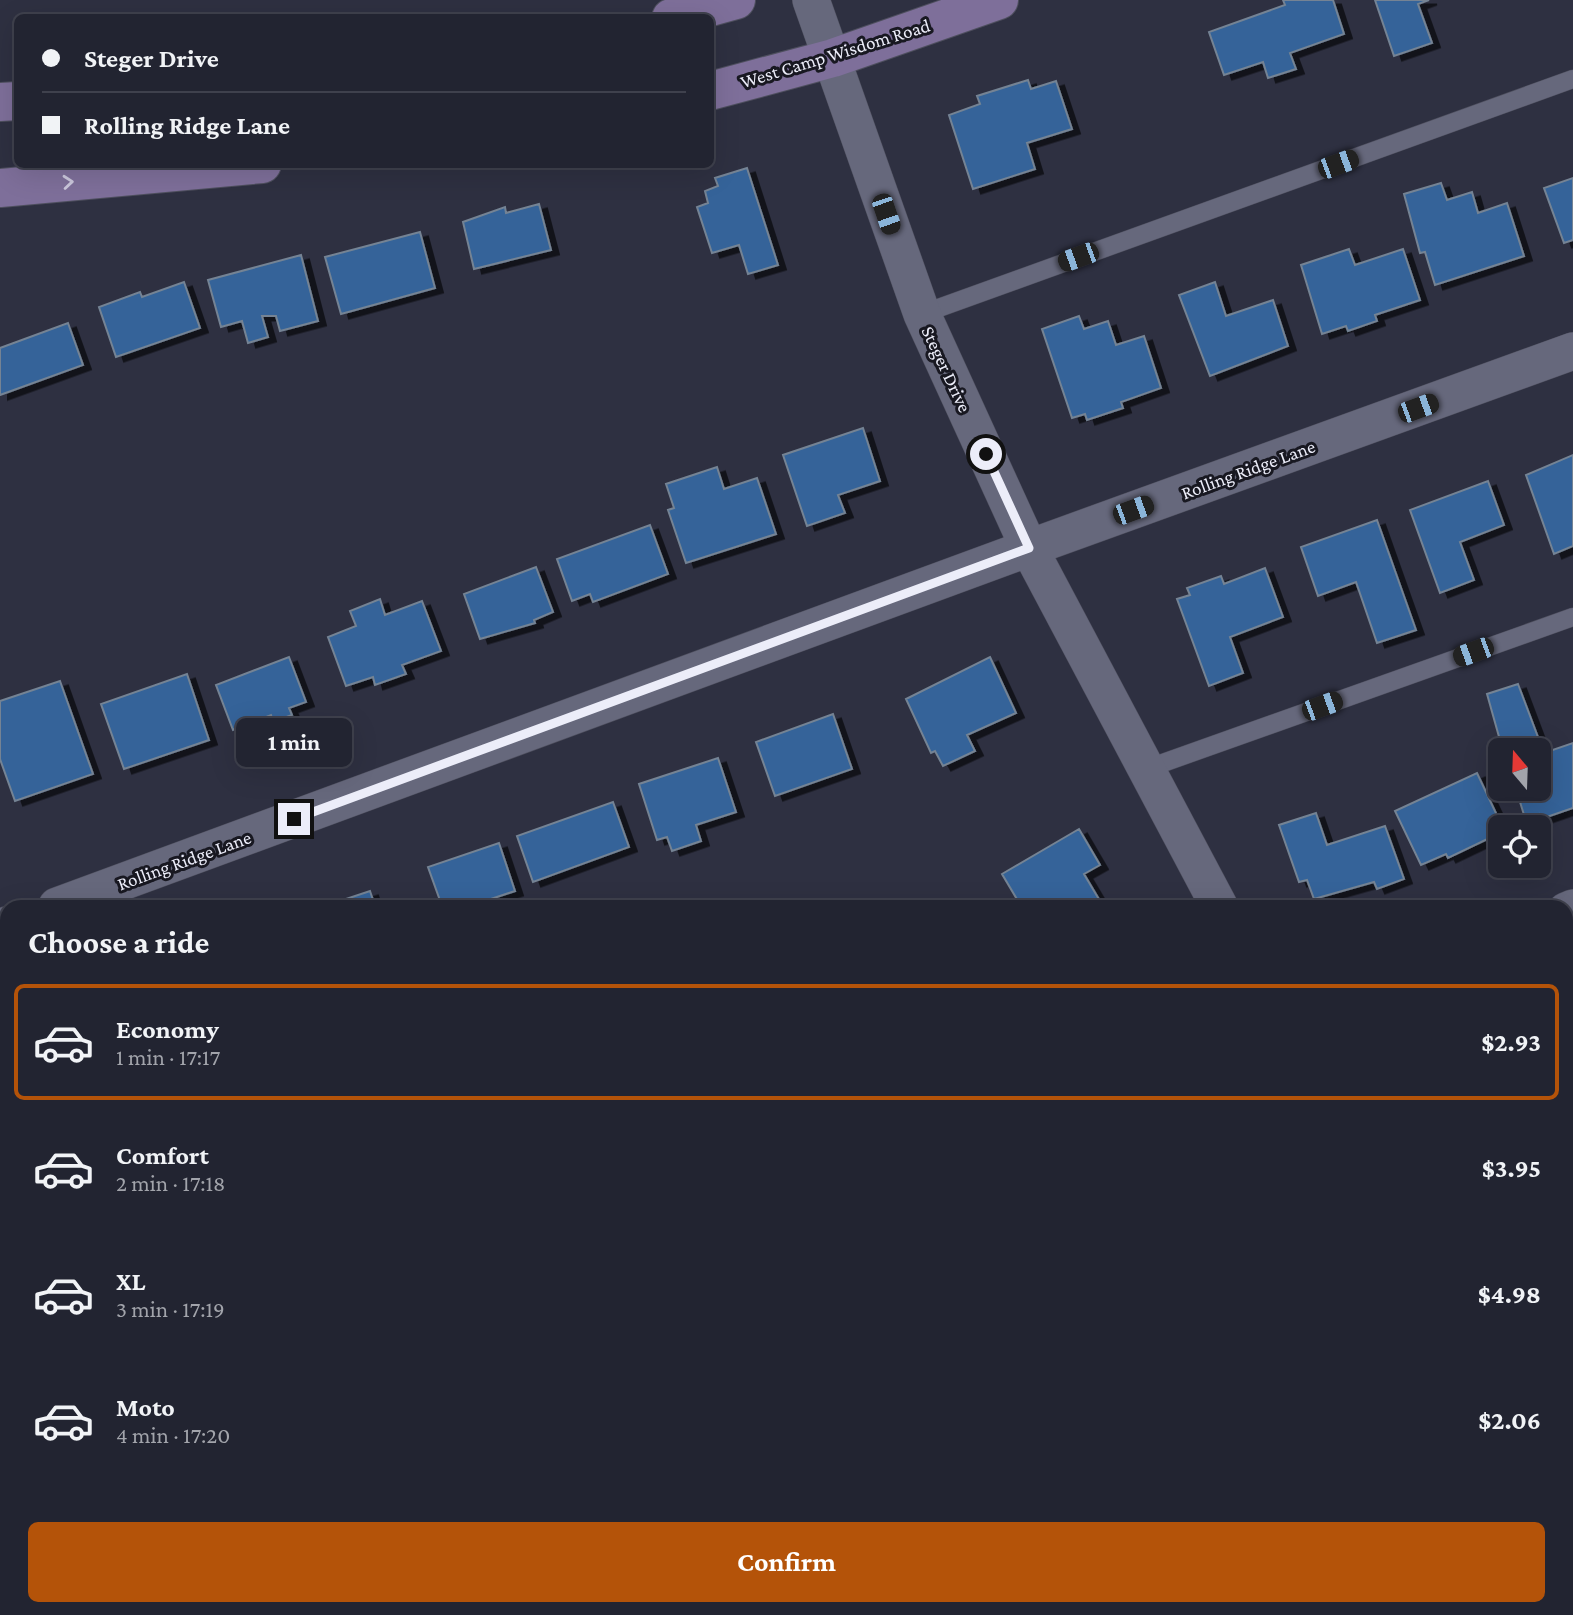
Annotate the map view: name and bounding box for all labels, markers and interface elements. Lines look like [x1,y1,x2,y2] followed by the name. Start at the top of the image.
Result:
[738,15,933,92] street label: West Camp Wisdom Road
[84,44,219,73] text: Steger Drive
[84,111,290,140] text: Rolling Ridge Lane
[1315,147,1362,181] car
[63,175,74,190] one-way arrow
[870,191,903,237] car
[1055,240,1102,274] car
[917,323,976,416] street label: Steger Drive
[1395,391,1442,425] car
[1178,435,1318,503] street label: Rolling Ridge Lane
[970,438,1002,470] route start
[1110,493,1157,527] car
[1450,635,1497,669] car
[1299,689,1346,723] car
[236,718,352,766] callout: 1 min
[268,729,320,755] text: 1 min
[1488,738,1550,802] north arrow
[1488,738,1551,878] map controls
[278,803,310,835] route end
[1488,815,1551,878] button: locate
[114,826,254,894] street label: Rolling Ridge Lane
[28,924,209,960] text: Choose a ride
[32,1011,95,1074] icon: car
[116,1015,219,1044] text: Economy
[1481,1028,1541,1057] text: $2.93
[116,1044,220,1070] text: 1 min · 17:17
[32,1137,95,1200] icon: car
[116,1141,209,1170] text: Comfort
[1482,1154,1541,1183] text: $3.95
[116,1170,225,1196] text: 2 min · 17:18
[32,1263,95,1326] icon: car
[116,1267,145,1296] text: XL
[1478,1280,1541,1309] text: $4.98
[116,1296,225,1322] text: 3 min · 17:19
[32,1389,95,1452] icon: car
[116,1393,175,1422] text: Moto
[1478,1406,1541,1435] text: $2.06
[116,1422,230,1448] text: 4 min · 17:20
[28,1522,1545,1602] button: Confirm

